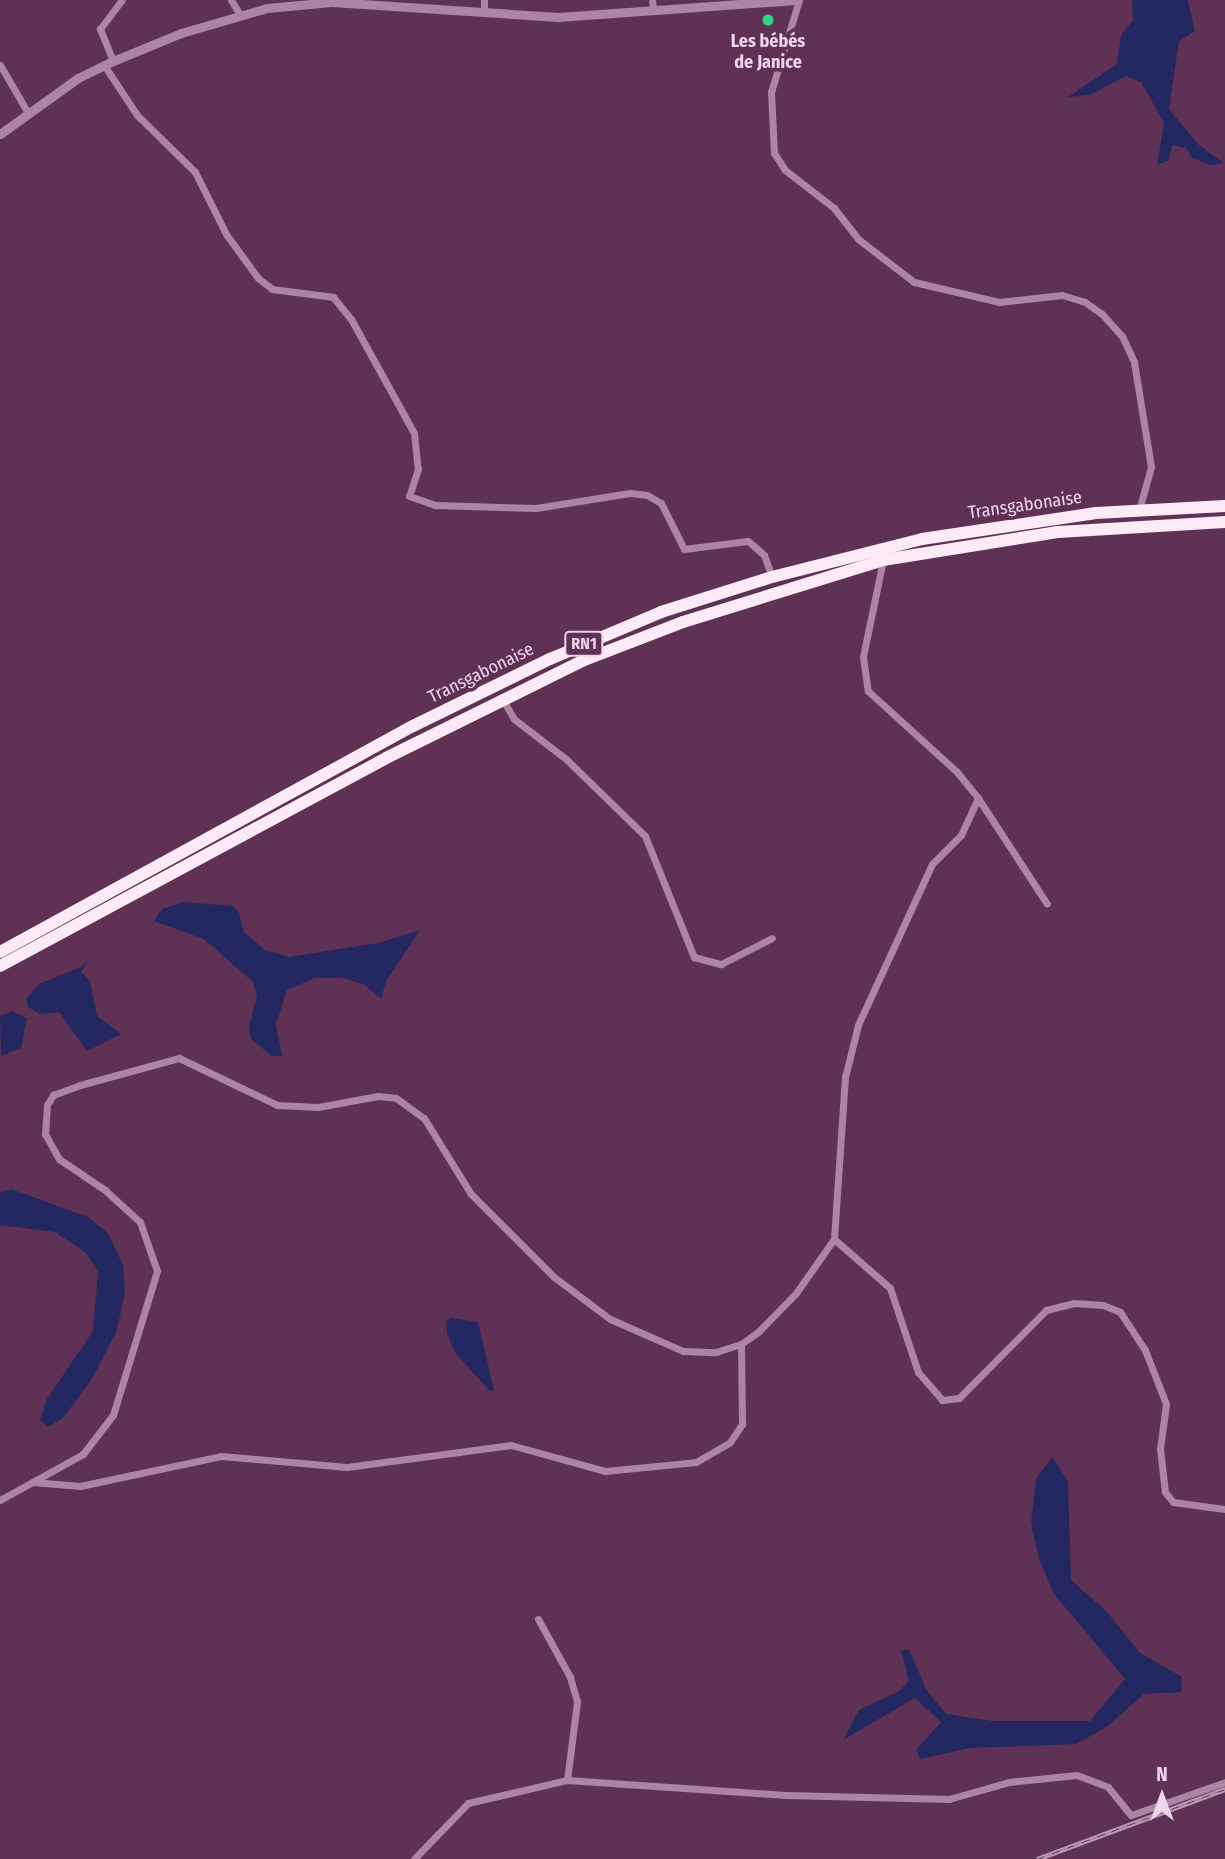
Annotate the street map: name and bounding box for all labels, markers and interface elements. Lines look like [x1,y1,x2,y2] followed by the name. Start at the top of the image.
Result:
[760,12,776,28] marker: Les bébés de Janice
[731,31,805,74] place label: Les bébés de Janice
[967,486,1083,524] street label: Transgabonaise
[563,632,605,656] road number: RN1
[425,638,537,708] street label: Transgabonaise
[1127,1761,1197,1831] north arrow
[1156,1763,1168,1786] text: N

